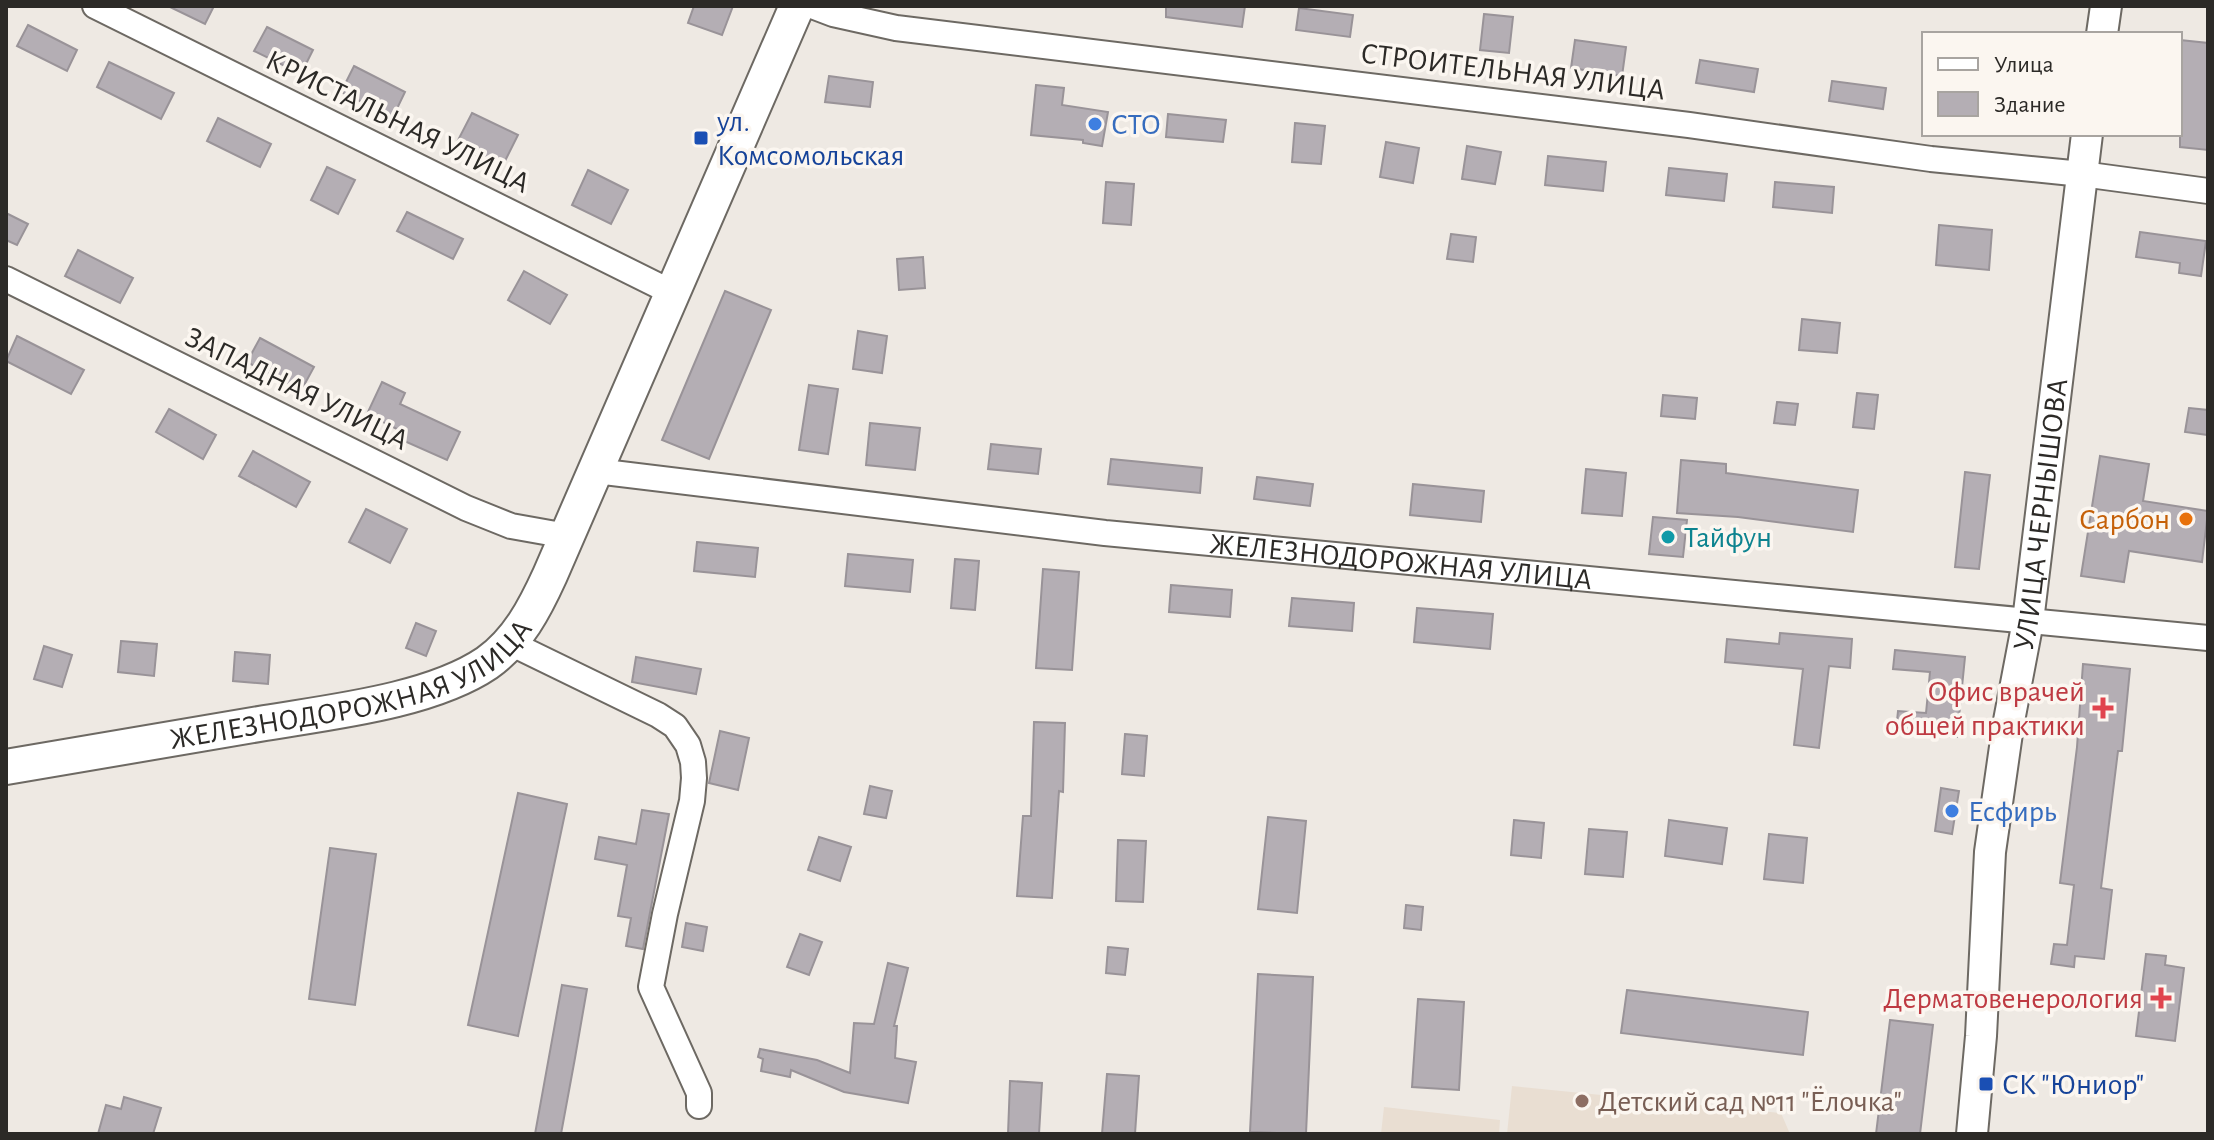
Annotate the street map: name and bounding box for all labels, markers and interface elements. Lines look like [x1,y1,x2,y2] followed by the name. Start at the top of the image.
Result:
[1922,32,2182,136] legend
[1359,38,1667,106] street label: СТРОИТЕЛЬНАЯ УЛИЦА
[261,45,534,199] street label: КРИСТАЛЬНАЯ УЛИЦА
[1994,53,2054,77] text: Улица
[1994,93,2065,117] text: Здание
[716,107,904,171] place label: ул. Комсомольская
[1111,110,1161,140] place label: СТО
[1086,115,1104,133] marker: СТО
[692,129,710,147] marker: ул. Комсомольская
[180,322,413,456] street label: ЗАПАДНАЯ УЛИЦА
[2009,377,2073,653] street label: УЛИЦА ЧЕРНЫШОВА
[2079,505,2170,535] place label: Сарбон
[2177,510,2195,528] marker: Сарбон
[1684,523,1772,553] place label: Тайфун
[1659,528,1677,546] marker: Тайфун
[1208,529,1593,595] street label: ЖЕЛЕЗНОДОРОЖНАЯ УЛИЦА
[167,615,538,755] street label: ЖЕЛЕЗНОДОРОЖНАЯ УЛИЦА
[1885,677,2085,741] place label: Офис врачей общей практики
[2092,697,2114,719] marker: Офис врачей общей практики
[1968,797,2057,827] place label: Есфирь
[1943,802,1961,820] marker: Есфирь
[1883,984,2143,1014] place label: Дерматовенерология
[2150,987,2172,1009] marker: Дерматовенерология
[2002,1070,2144,1100] place label: СК "Юниор"
[1977,1075,1995,1093] marker: СК "Юниор"
[1598,1086,1902,1117] place label: Детский сад №11 "Ёлочка"
[1573,1092,1591,1110] marker: Детский сад №11 "Ёлочка"

